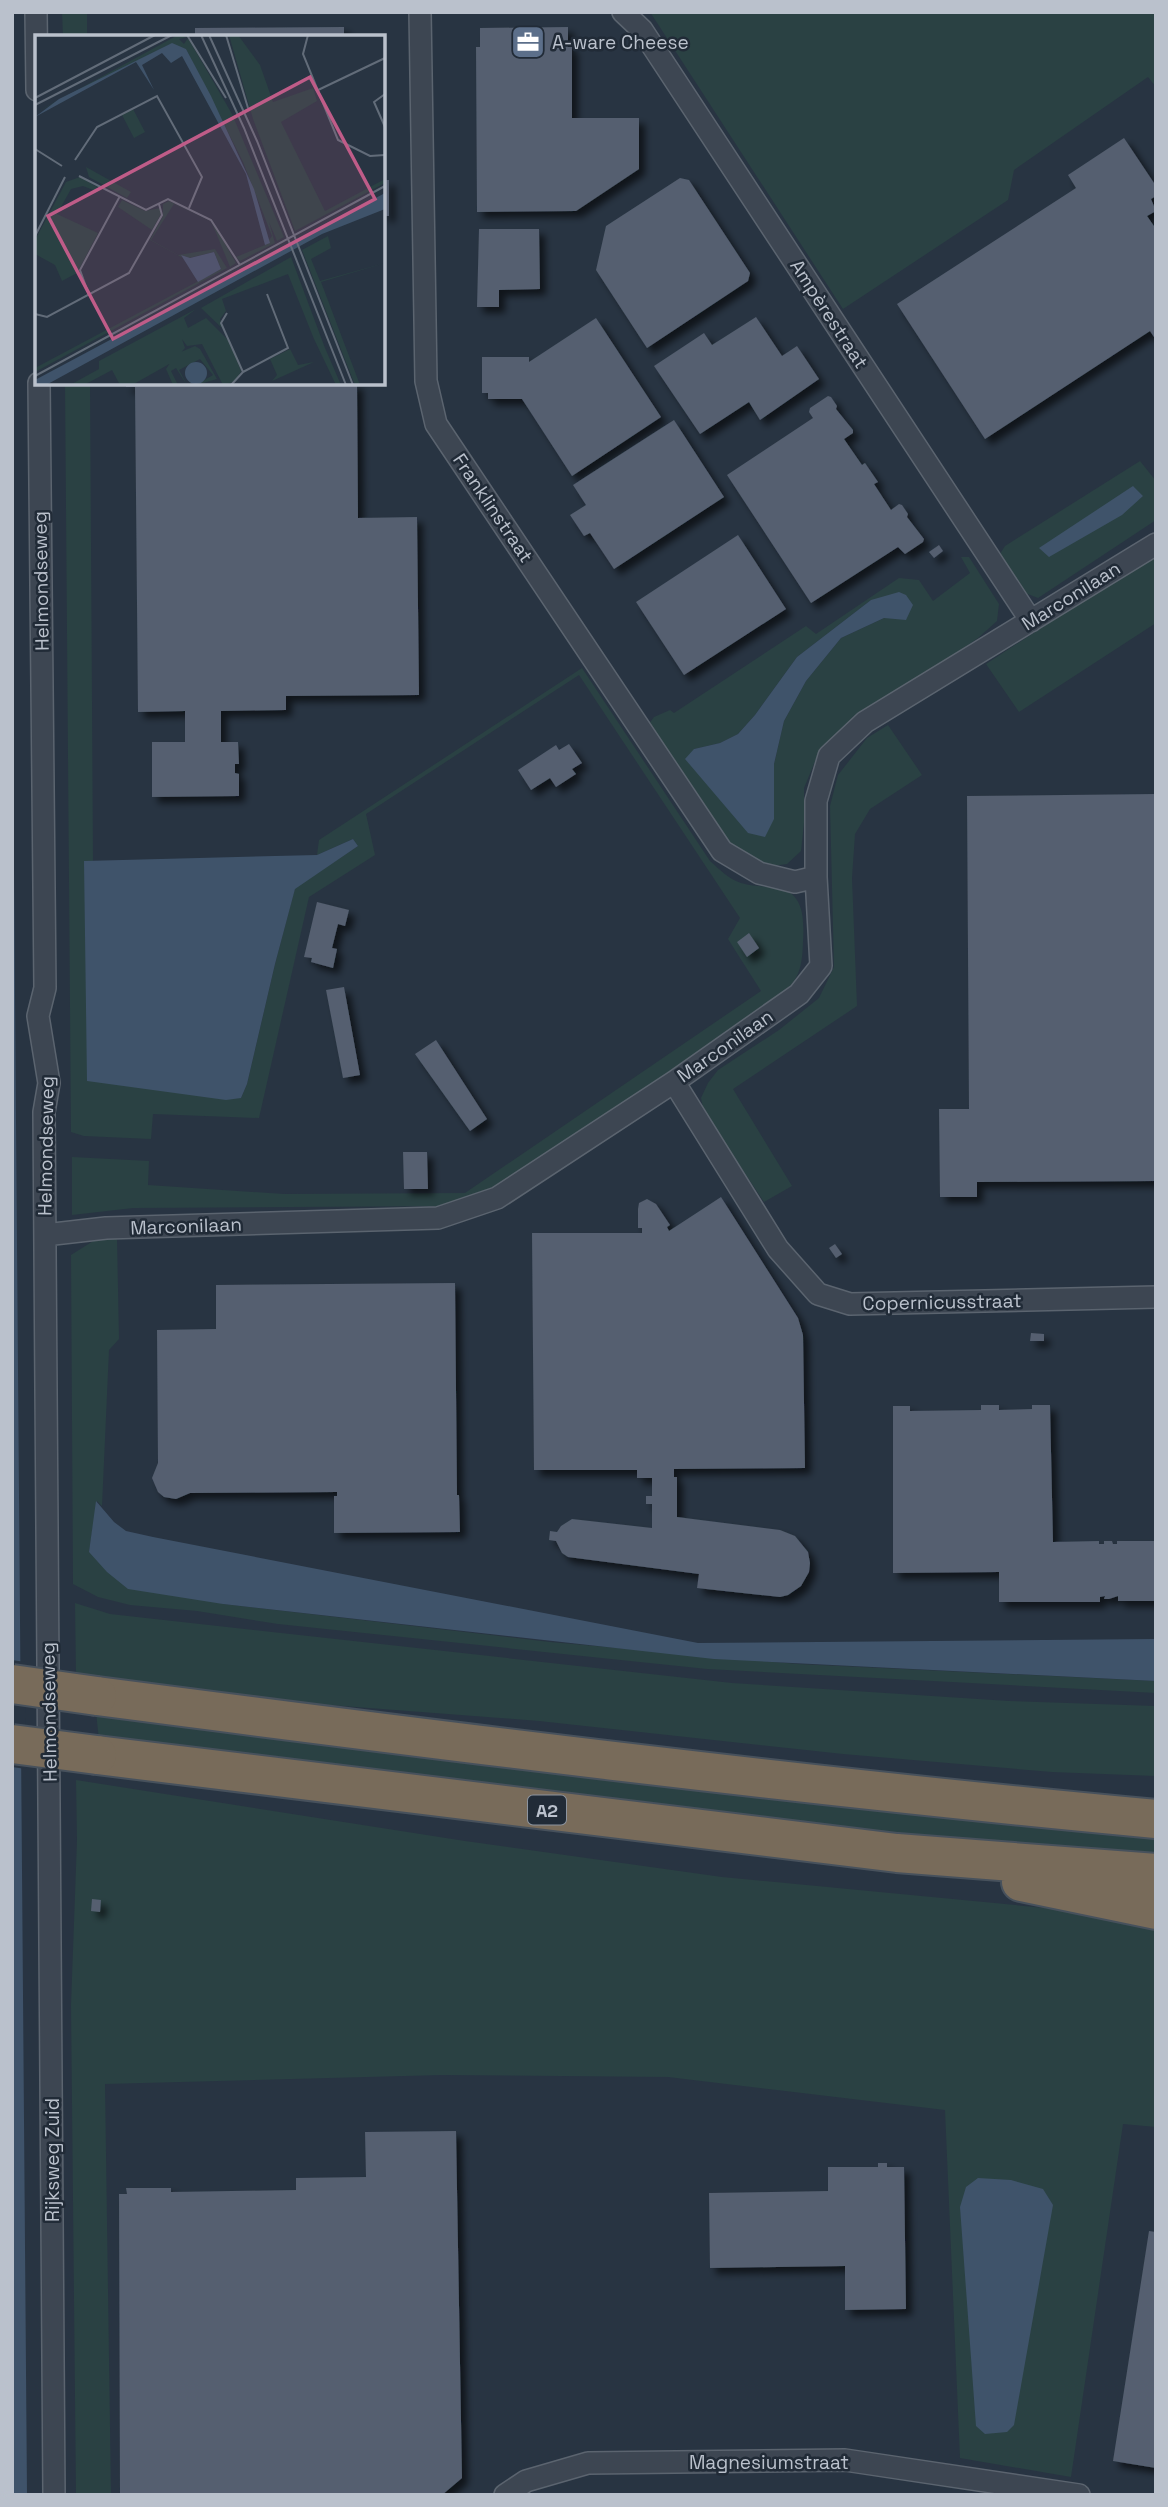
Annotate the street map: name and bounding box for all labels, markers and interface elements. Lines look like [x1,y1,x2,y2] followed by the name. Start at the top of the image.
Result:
[509,23,547,61] office icon: A-ware Cheese
[552,30,689,55] place label: A-ware Cheese
[35,35,385,385] inset map
[784,255,874,373] street label: Ampèrestraat
[447,449,539,567] street label: Franklinstraat
[27,511,55,651] street label: Helmondseweg
[1017,556,1125,636] street label: Marconilaan
[672,1004,778,1088] street label: Marconilaan
[32,1076,60,1216] street label: Helmondseweg
[130,1212,242,1240] street label: Marconilaan
[862,1288,1022,1316] street label: Copernicusstraat
[35,1642,63,1782] street label: Helmondseweg
[528,1796,566,1824] road number: A2
[40,2098,65,2222] street label: Rijksweg Zuid
[689,2450,849,2475] street label: Magnesiumstraat

